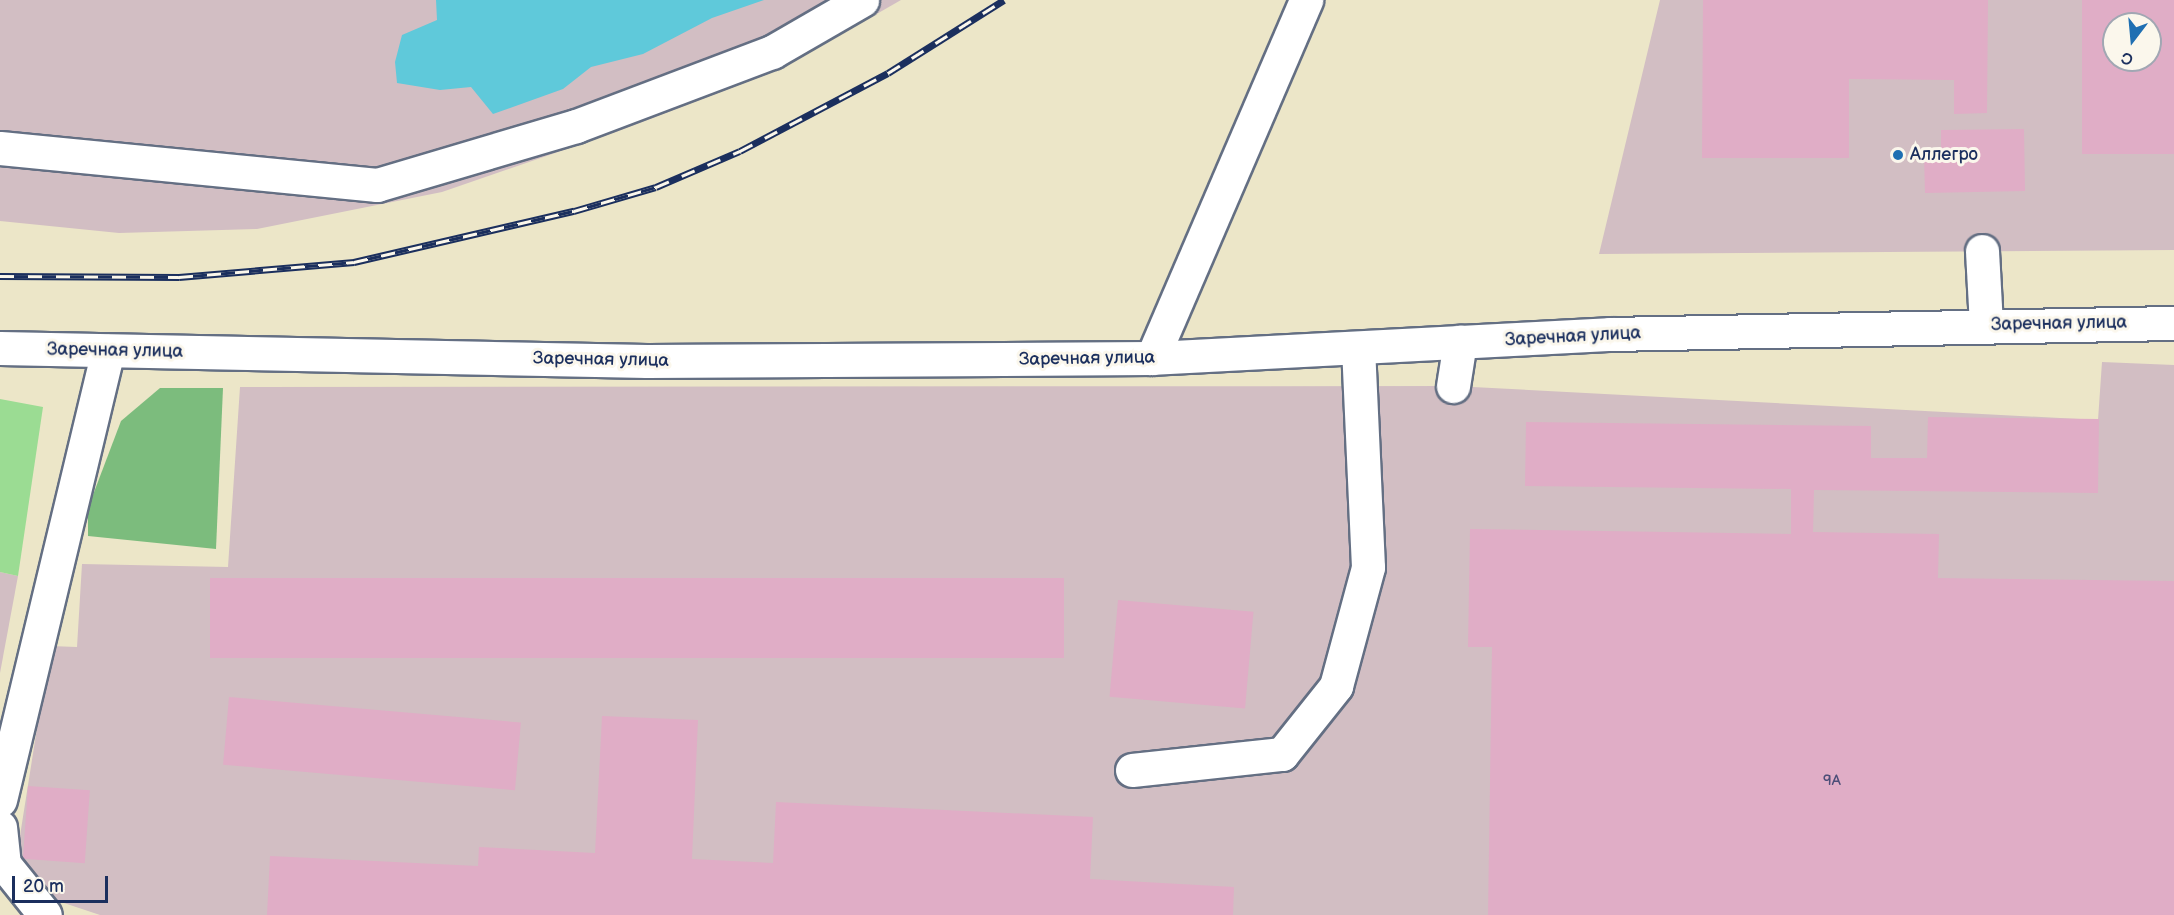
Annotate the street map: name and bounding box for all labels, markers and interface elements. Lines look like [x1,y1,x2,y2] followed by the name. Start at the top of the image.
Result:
[2102,12,2162,72] north arrow
[2119,47,2135,69] text: С
[1910,144,1978,166] place label: Аллегро
[1891,148,1905,162] marker: Аллегро
[1991,312,2127,336] street label: Заречная улица
[1504,323,1642,351] street label: Заречная улица
[47,339,183,363] street label: Заречная улица
[1019,347,1155,371] street label: Заречная улица
[533,348,669,372] street label: Заречная улица
[1823,772,1841,790] house number: 9А
[15,864,111,902] scale bar
[23,876,64,897] text: 20 m

